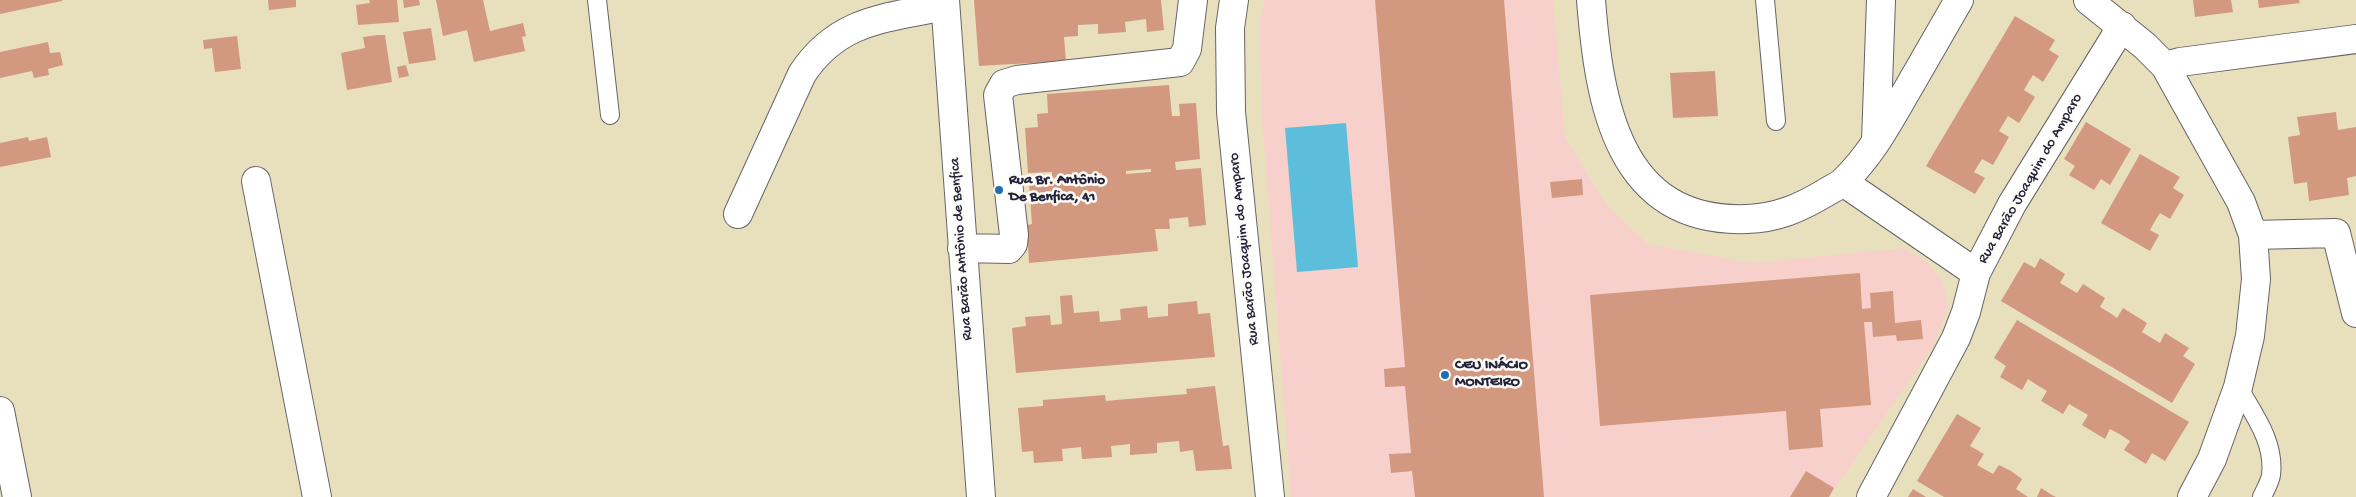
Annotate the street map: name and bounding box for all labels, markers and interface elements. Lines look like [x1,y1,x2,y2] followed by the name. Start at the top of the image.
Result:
[1975,91,2087,267] street label: Rua Barão Joaquim do Amparo
[1226,152,1264,346] street label: Rua Barão Joaquim do Amparo
[947,157,977,341] street label: Rua Barão Antônio de Benfica
[1009,172,1105,207] place label: Rua Br. Antônio De Benfica, 41
[993,184,1005,196] marker: Rua Br. Antônio De Benfica, 41
[1455,357,1528,392] place label: CEU INÁCIO MONTEIRO
[1439,369,1451,381] marker: CEU INÁCIO MONTEIRO

